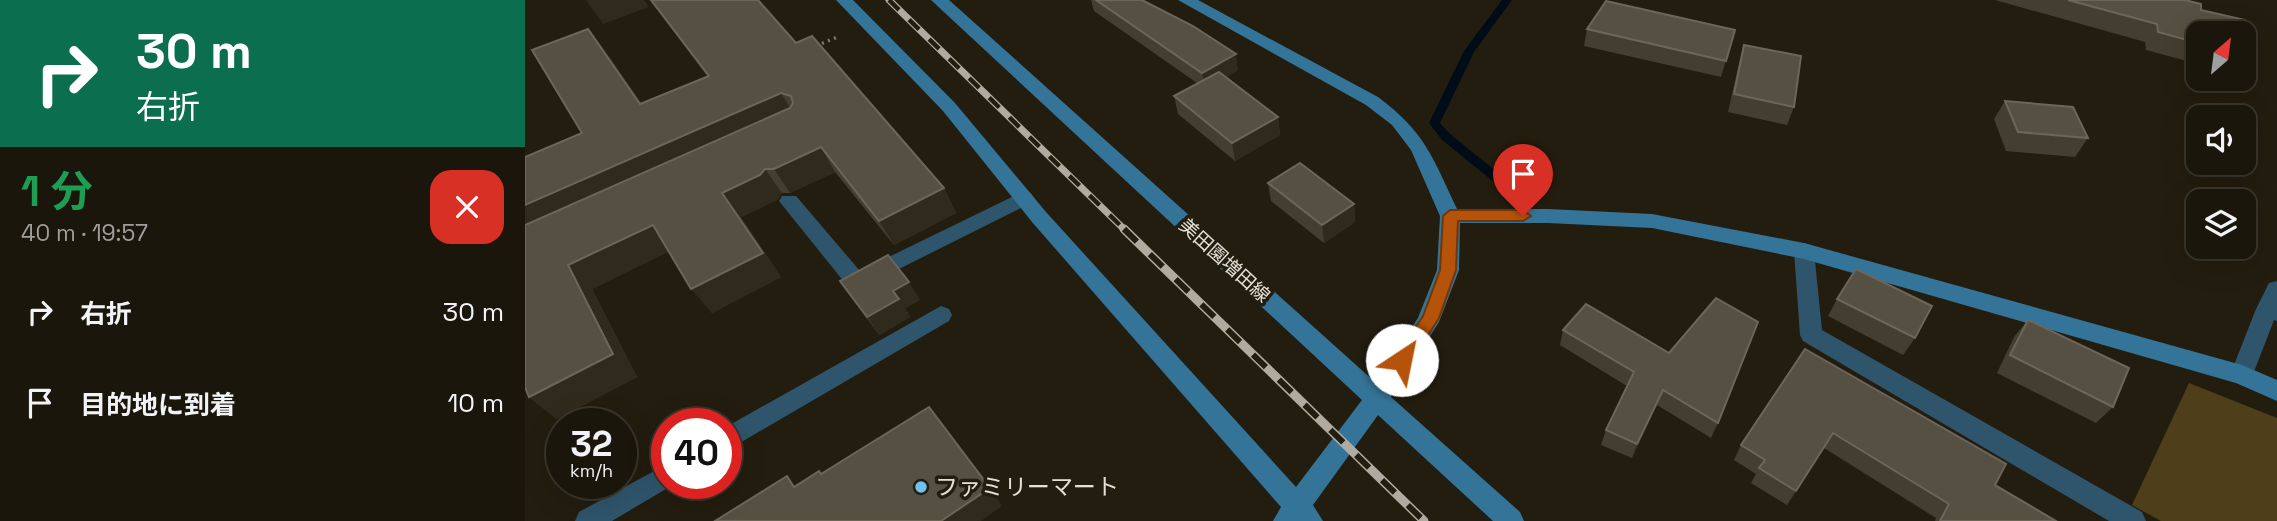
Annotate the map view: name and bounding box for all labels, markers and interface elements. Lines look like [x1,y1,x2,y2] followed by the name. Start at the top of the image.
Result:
[136,20,252,82] text: 30 m
[2186,21,2256,91] north arrow
[2186,21,2256,259] map controls
[21,28,112,119] icon: right
[136,87,200,127] text: 右折
[2186,105,2256,175] button: sound
[1493,144,1553,216] pin
[1504,155,1542,193] icon: arrive
[21,165,93,218] text: 1 分
[430,170,504,244] button: close
[2186,189,2256,259] button: layers
[1174,213,1275,308] street label: 美田園増田線
[21,218,148,248] text: 40 m · 19:57
[21,293,59,331] icon: right
[443,295,504,329] text: 30 m
[80,297,132,331] text: 右折
[1365,323,1439,397] position arrow
[21,384,59,422] icon: arrive
[447,386,504,420] text: 10 m
[80,388,236,422] text: 目的地に到着
[651,408,742,499] speed limit sign: 40
[570,422,613,466] text: 32
[570,459,613,482] text: km/h
[935,472,1119,502] place label: ファミリーマート
[913,479,929,495] marker: ファミリーマート

